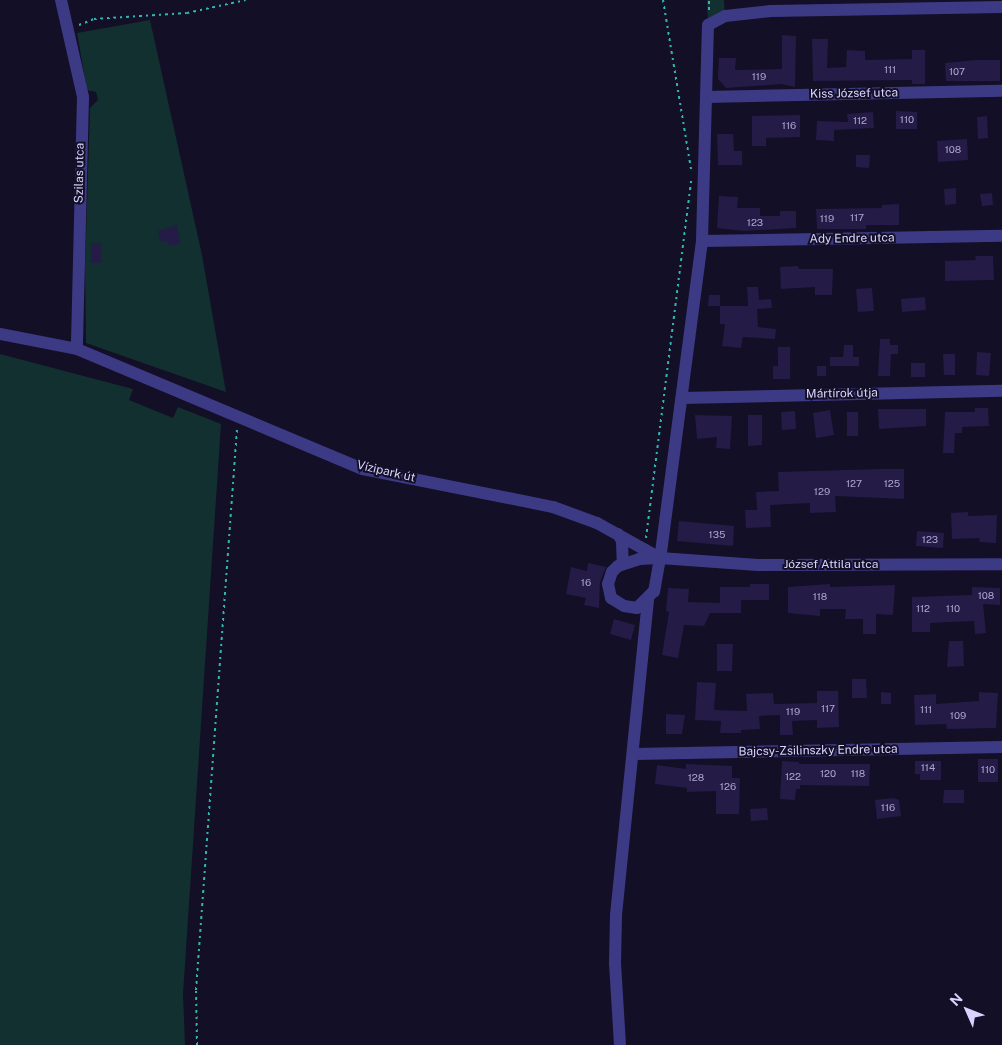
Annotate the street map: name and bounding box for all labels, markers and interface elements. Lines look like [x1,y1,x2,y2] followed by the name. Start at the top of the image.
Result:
[884,64,896,76] house number: 111
[949,66,965,78] house number: 107
[752,71,766,83] house number: 119
[810,86,898,102] street label: Kiss József utca
[900,114,914,126] house number: 110
[853,115,867,127] house number: 112
[782,120,796,132] house number: 116
[72,143,88,203] street label: Szilas utca
[945,144,961,156] house number: 108
[850,212,864,224] house number: 117
[820,213,834,225] house number: 119
[747,217,763,229] house number: 123
[809,231,895,247] street label: Ady Endre utca
[806,386,878,402] street label: Mártírok útja
[355,458,417,486] street label: Vízipark út
[846,478,862,490] house number: 127
[884,478,900,490] house number: 125
[814,486,830,498] house number: 129
[709,529,725,541] house number: 135
[922,534,938,546] house number: 123
[784,558,878,572] street label: József Attila utca
[581,577,591,589] house number: 16
[978,590,994,602] house number: 108
[813,591,827,603] house number: 118
[916,603,930,615] house number: 112
[946,603,960,615] house number: 110
[821,703,835,715] house number: 117
[920,704,932,716] house number: 111
[786,706,800,718] house number: 119
[950,710,966,722] house number: 109
[738,742,898,760] street label: Bajcsy-Zsilinszky Endre utca
[921,762,935,774] house number: 114
[981,764,995,776] house number: 110
[820,768,836,780] house number: 120
[851,768,865,780] house number: 118
[785,771,801,783] house number: 122
[688,772,704,784] house number: 128
[720,781,736,793] house number: 126
[881,802,895,814] house number: 116
[942,985,992,1035] north arrow
[947,990,966,1009] text: N

